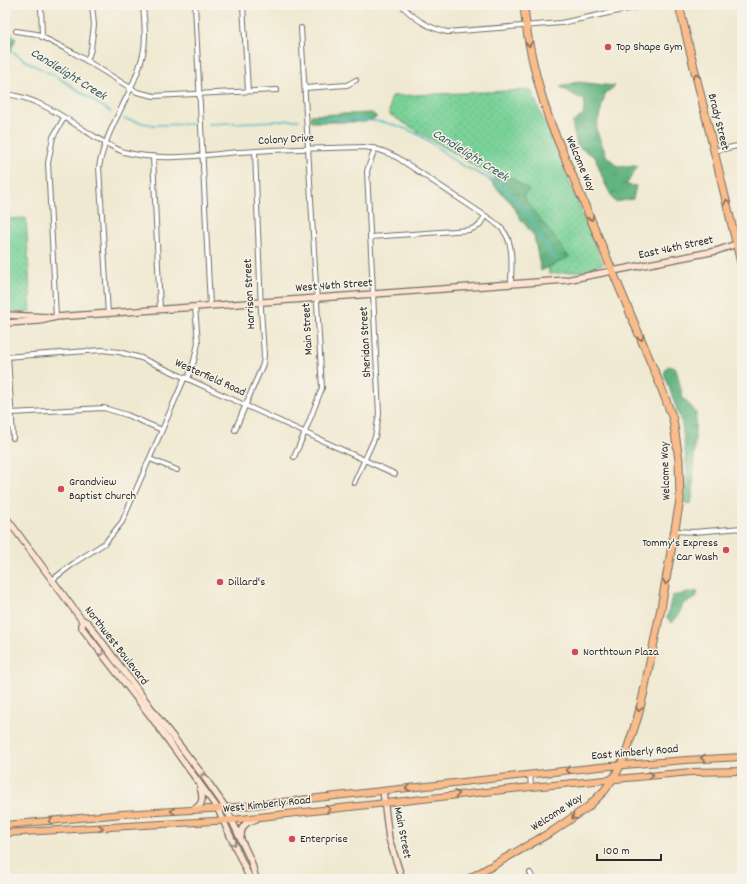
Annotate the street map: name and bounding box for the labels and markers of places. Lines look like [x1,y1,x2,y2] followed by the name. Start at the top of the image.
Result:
[616,39,682,56] place label: Top Shape Gym
[603,42,613,52] marker: Top Shape Gym
[69,474,136,505] place label: Grandview Baptist Church
[56,484,66,494] marker: Grandview Baptist Church
[642,535,718,566] place label: Tommy's Express Car Wash
[721,545,731,555] marker: Tommy's Express Car Wash
[228,574,265,591] place label: Dillard's
[215,577,225,587] marker: Dillard's
[583,644,659,661] place label: Northtown Plaza
[570,647,580,657] marker: Northtown Plaza
[300,831,348,848] place label: Enterprise
[287,834,297,844] marker: Enterprise

